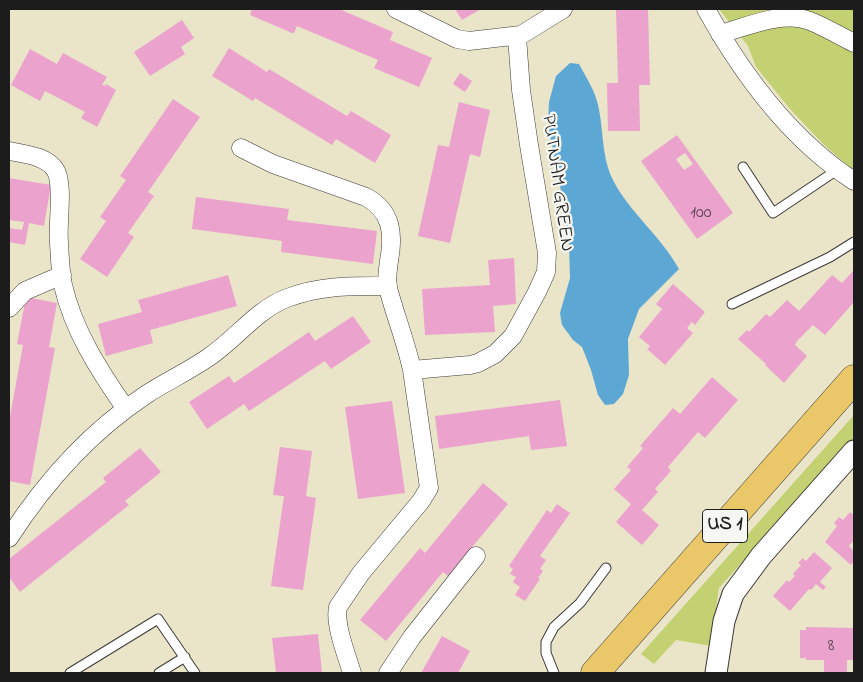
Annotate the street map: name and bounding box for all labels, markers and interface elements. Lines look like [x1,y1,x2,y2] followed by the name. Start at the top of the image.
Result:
[534,113,578,253] street label: PUTNAM GREEN
[690,203,712,225] house number: 100
[702,510,748,542] road number: US 1
[828,636,834,658] house number: 8

